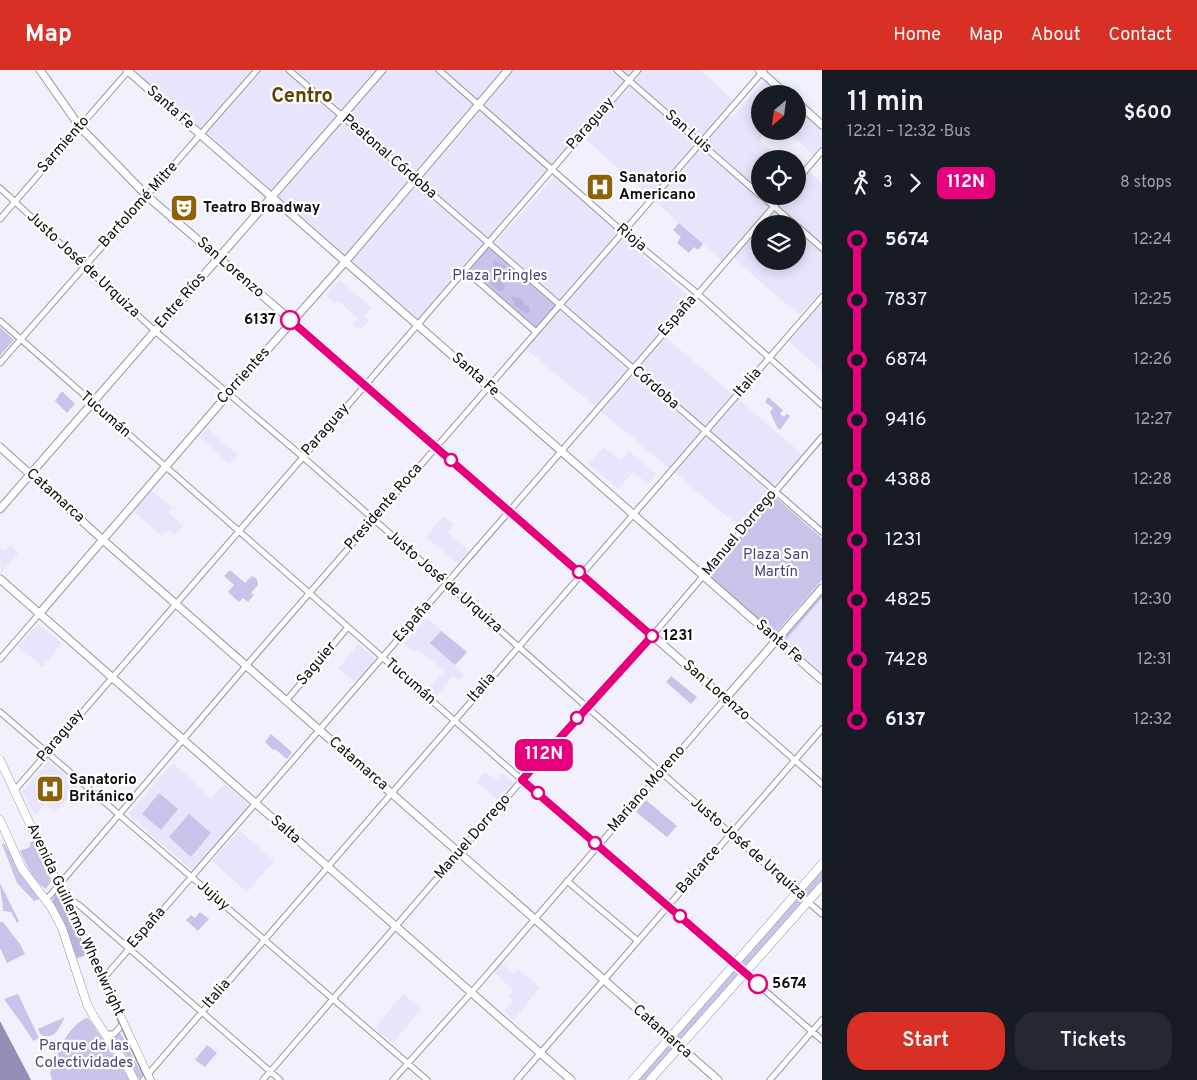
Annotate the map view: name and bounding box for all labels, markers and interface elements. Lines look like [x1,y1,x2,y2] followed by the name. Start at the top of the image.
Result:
[25,20,72,50] text: Map
[893,24,941,47] text: Home
[969,24,1003,47] text: Map
[1031,24,1080,47] text: About
[1108,24,1172,47] text: Contact
[142,82,198,134] street label: Santa Fe
[271,84,333,110] district label: Centro
[751,85,806,140] north arrow
[751,85,806,270] map controls
[847,85,924,121] text: 11 min
[563,94,619,154] street label: Paraguay
[1124,101,1172,125] text: $600
[660,106,716,158] street label: San Luis
[338,111,440,203] street label: Peatonal Córdoba
[34,112,94,178] street label: Sarmiento
[847,122,971,142] text: 12:21 – 12:32 · Bus
[751,150,806,205] button: locate
[95,158,183,252] street label: Bartolomé Mitre
[619,169,696,205] place label: Sanatorio Americano
[847,169,875,197] icon: walk
[901,169,929,197] icon: forward
[947,171,985,194] text: 112N
[585,172,615,202] hospital icon: Sanatorio Americano
[883,173,893,193] text: 3
[1120,173,1172,193] text: 8 stops
[169,193,199,223] theatre icon: Teatro Broadway
[203,199,321,218] place label: Teatro Broadway
[22,208,144,322] street label: Justo José de Urquiza
[751,215,806,270] button: layers
[612,220,650,256] street label: Rioja
[885,228,929,252] text: 5674
[1133,230,1172,250] text: 12:24
[192,233,268,303] street label: San Lorenzo
[452,267,548,286] park label: Plaza Pringles
[151,269,211,333] street label: Entre Ríos
[885,288,927,312] text: 7837
[1133,290,1172,310] text: 12:25
[655,291,701,341] street label: España
[280,310,300,330] marker: 6137
[244,311,276,330] place label: 6137
[213,344,275,408] street label: Corrientes
[885,348,928,372] text: 6874
[447,349,503,401] street label: Santa Fe
[1133,350,1172,370] text: 12:26
[627,362,683,414] street label: Córdoba
[730,364,766,402] street label: Italia
[76,388,134,442] street label: Tucumán
[298,400,354,460] street label: Paraguay
[885,408,927,432] text: 9416
[1135,410,1172,430] text: 12:27
[444,453,458,467] unlabelled marker
[341,460,427,554] street label: Presidente Roca
[22,465,88,527] street label: Catamarca
[885,468,931,492] text: 4388
[1133,470,1172,490] text: 12:28
[698,486,782,580] street label: Manuel Dorrego
[382,526,506,638] street label: Justo José de Urquiza
[885,528,922,552] text: 1231
[1133,530,1172,550] text: 12:29
[743,546,809,582] park label: Plaza San Martín
[572,565,586,579] unlabelled marker
[885,588,931,612] text: 4825
[1133,590,1172,610] text: 12:30
[390,597,436,647] street label: España
[751,616,807,668] street label: Santa Fe
[663,627,693,646] place label: 1231
[645,629,659,643] marker: 1231
[293,638,341,690] street label: Saguier
[885,648,928,672] text: 7428
[1137,650,1172,670] text: 12:31
[381,655,439,709] street label: Tucumán
[678,656,754,726] street label: San Lorenzo
[464,669,500,707] street label: Italia
[33,705,89,767] street label: Paraguay
[885,708,926,732] text: 6137
[1134,710,1172,730] text: 12:32
[570,711,584,725] unlabelled marker
[324,733,392,795] street label: Catamarca
[509,739,579,771] line badge: 112N
[604,742,690,836] street label: Mariano Moreno
[525,743,563,766] text: 112N
[69,771,137,807] place label: Sanatorio Británico
[35,774,65,804] hospital icon: Sanatorio Británico
[531,786,545,800] unlabelled marker
[431,790,515,884] street label: Manuel Dorrego
[686,793,810,905] street label: Justo José de Urquiza
[266,812,304,848] street label: Salta
[22,821,128,1019] street label: Avenida Guillermo Wheelwright
[588,836,602,850] unlabelled marker
[673,842,725,898] street label: Balcarce
[193,877,233,916] street label: Jujuy
[124,903,170,953] street label: España
[673,909,687,923] unlabelled marker
[748,974,768,994] marker: 5674
[199,975,235,1013] street label: Italia
[772,975,807,994] place label: 5674
[628,1001,696,1063] street label: Catamarca
[847,1012,1005,1070] button: Start
[1015,1012,1172,1070] button: Tickets
[35,1037,133,1073] park label: Parque de las Colectividades

